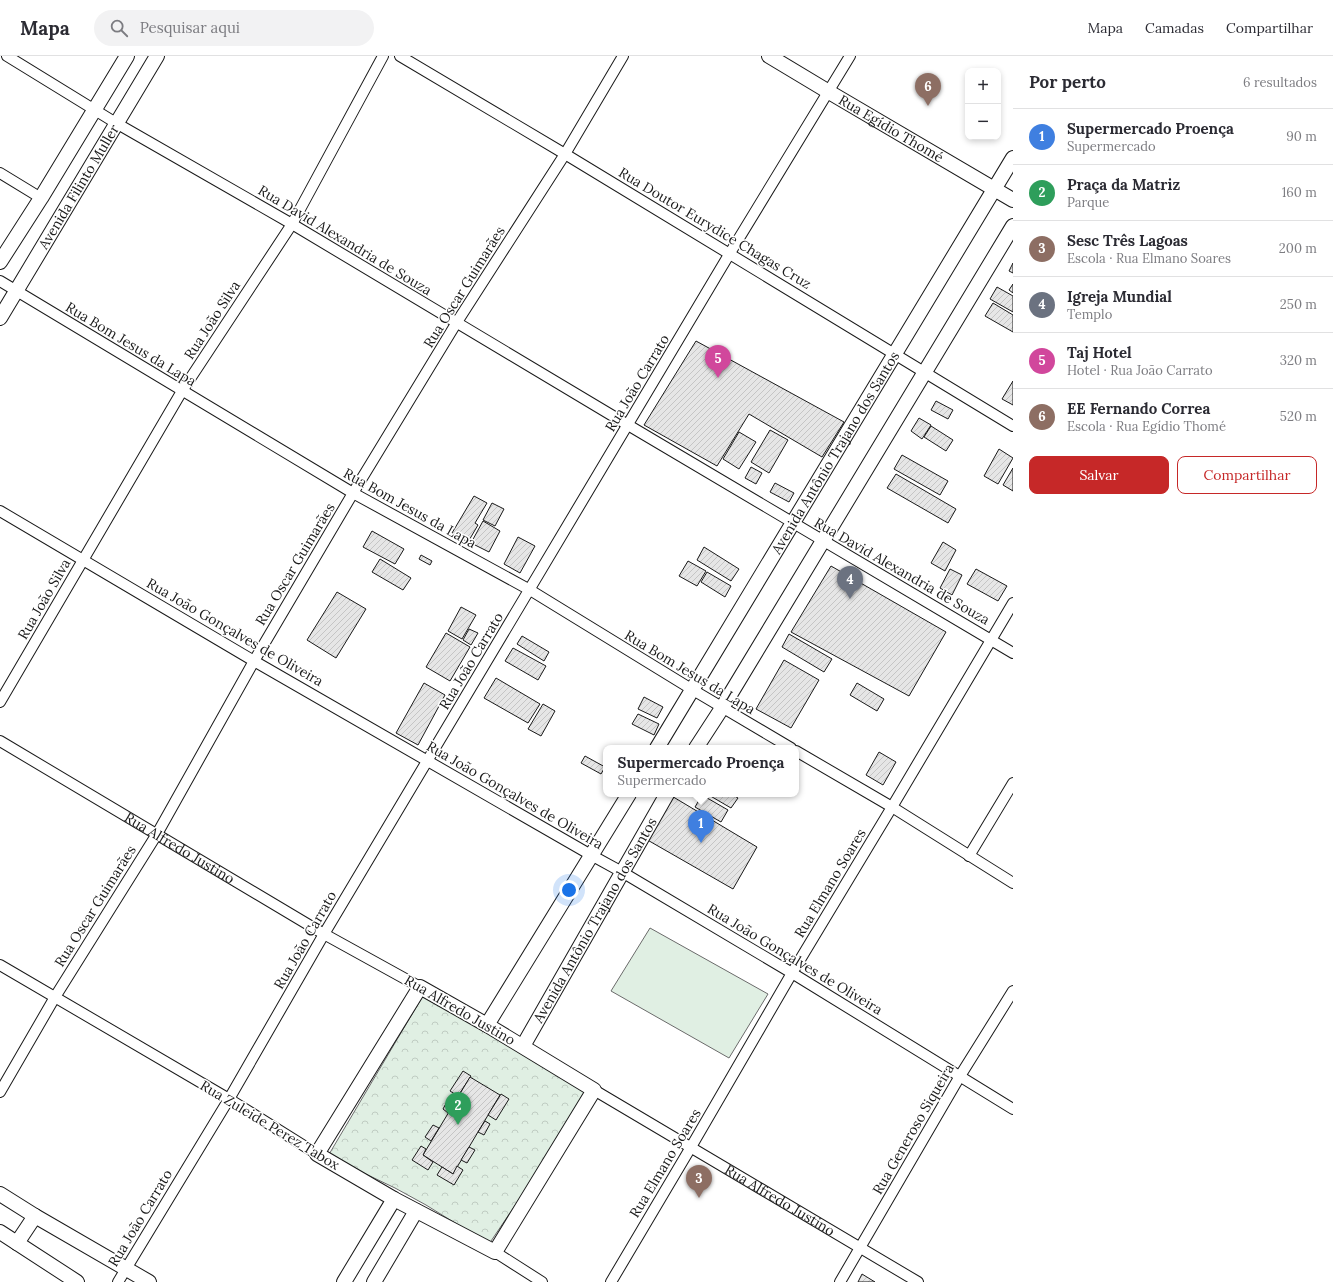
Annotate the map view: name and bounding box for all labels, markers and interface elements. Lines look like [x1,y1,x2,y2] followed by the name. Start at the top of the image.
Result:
[94,10,374,46] search box
[20,16,70,40] text: Mapa
[108,17,130,39] icon: search
[140,18,240,37] text: Pesquisar aqui
[1087,19,1123,37] text: Mapa
[1145,19,1204,37] text: Camadas
[1226,19,1313,37] text: Compartilhar
[965,68,1001,140] map controls
[965,68,1001,104] button: +
[1029,71,1106,93] text: Por perto
[915,73,941,106] pin: 6
[1243,74,1317,91] text: 6 resultados
[835,91,947,166] street label: Rua Egídio Thomé
[965,104,1001,140] button: −
[1067,119,1234,138] text: Supermercado Proença
[34,121,123,253] street label: Avenida Filinto Muller
[1039,128,1045,145] text: 1
[1286,128,1317,145] text: 90 m
[1067,138,1156,155] text: Supermercado
[615,163,815,293] street label: Rua Doutor Eurydice Chagas Cruz
[1067,175,1180,194] text: Praça da Matriz
[255,181,435,299] street label: Rua David Alexandria de Souza
[1039,184,1045,201] text: 2
[1282,184,1317,201] text: 160 m
[1067,194,1109,211] text: Parque
[419,223,509,351] street label: Rua Oscar Guimarães
[1067,231,1188,250] text: Sesc Três Lagoas
[1038,240,1046,257] text: 3
[1279,240,1317,257] text: 200 m
[1067,250,1231,267] text: Escola · Rua Elmano Soares
[180,277,244,363] street label: Rua João Silva
[1067,287,1172,306] text: Igreja Mundial
[1038,296,1046,313] text: 4
[1280,296,1317,313] text: 250 m
[62,298,200,390] street label: Rua Bom Jesus da Lapa
[1067,306,1112,323] text: Templo
[601,331,673,435] street label: Rua João Carrato
[1067,343,1132,362] text: Taj Hotel
[705,345,731,378] pin: 5
[767,348,903,558] street label: Avenida Antônio Trajano dos Santos
[1038,352,1046,369] text: 5
[1280,352,1317,369] text: 320 m
[1067,362,1213,379] text: Hotel · Rua João Carrato
[1067,399,1210,418] text: EE Fernando Correa
[1038,408,1046,425] text: 6
[1280,408,1317,425] text: 520 m
[1067,418,1226,435] text: Escola · Rua Egídio Thomé
[1029,456,1169,494] button: Salvar
[1177,456,1317,494] button: Compartilhar
[340,464,480,552] street label: Rua Bom Jesus da Lapa
[251,499,339,629] street label: Rua Oscar Guimarães
[811,513,993,629] street label: Rua David Alexandria de Souza
[14,555,74,643] street label: Rua João Silva
[837,566,863,599] pin: 4
[143,574,327,690] street label: Rua João Gonçalves de Oliveira
[435,609,507,713] street label: Rua João Carrato
[621,626,759,718] street label: Rua Bom Jesus da Lapa
[423,737,607,853] street label: Rua João Gonçalves de Oliveira
[603,745,799,797] popup
[618,753,784,772] text: Supermercado Proença
[618,772,706,789] text: Supermercado
[121,808,238,888] street label: Rua Alfredo Justino
[688,810,714,843] pin: 1
[529,814,661,1027] street label: Avenida Antônio Trajano dos Santos
[790,825,870,941] street label: Rua Elmano Soares
[50,842,140,970] street label: Rua Oscar Guimarães
[559,880,579,900] your location
[270,888,340,992] street label: Rua João Carrato
[704,899,886,1019] street label: Rua João Gonçalves de Oliveira
[401,971,519,1049] street label: Rua Alfredo Justino
[868,1060,958,1198] street label: Rua Generoso Siqueira
[197,1076,344,1174] street label: Rua Zuleide Perez Tabox
[445,1092,471,1125] pin: 2
[625,1105,705,1221] street label: Rua Elmano Soares
[721,1160,838,1240] street label: Rua Alfredo Justino
[686,1165,712,1198] pin: 3
[104,1166,176,1270] street label: Rua João Carrato

